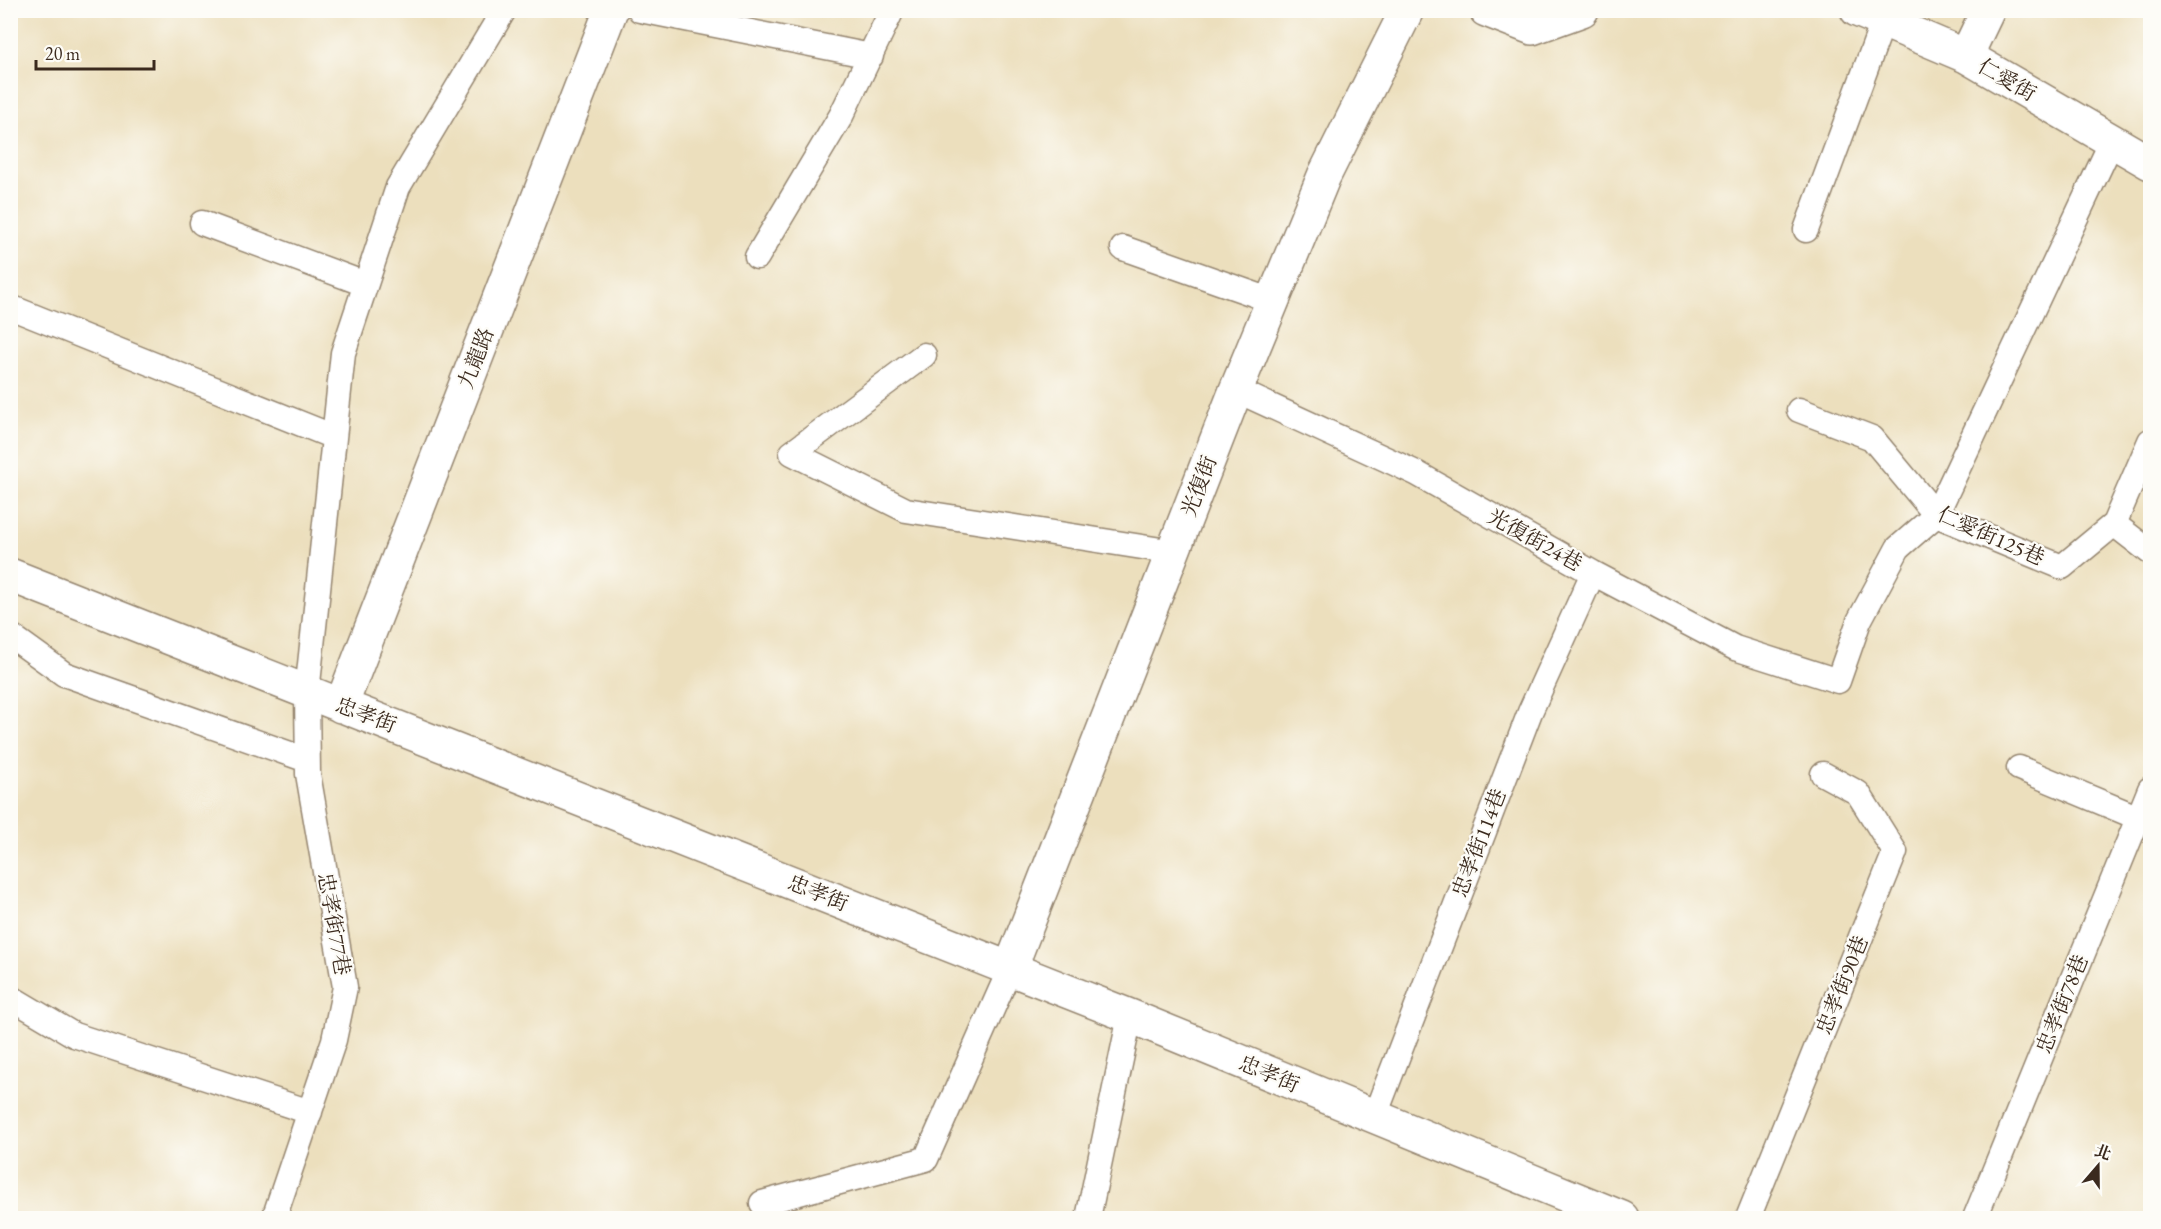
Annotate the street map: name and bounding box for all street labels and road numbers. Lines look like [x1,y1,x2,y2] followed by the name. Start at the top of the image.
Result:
[1973,52,2041,107] street label: 仁愛街
[452,324,499,392] street label: 九龍路
[1175,452,1222,520] street label: 光復街
[1934,500,2049,571] street label: 仁愛街125巷
[1483,503,1587,577] street label: 光復街24巷
[332,691,400,738] street label: 忠孝街
[1445,785,1512,901] street label: 忠孝街114巷
[784,868,852,917] street label: 忠孝街
[312,870,357,978] street label: 忠孝街77巷
[1810,931,1874,1038] street label: 忠孝街90巷
[2030,950,2094,1057] street label: 忠孝街78巷
[1235,1049,1303,1098] street label: 忠孝街

